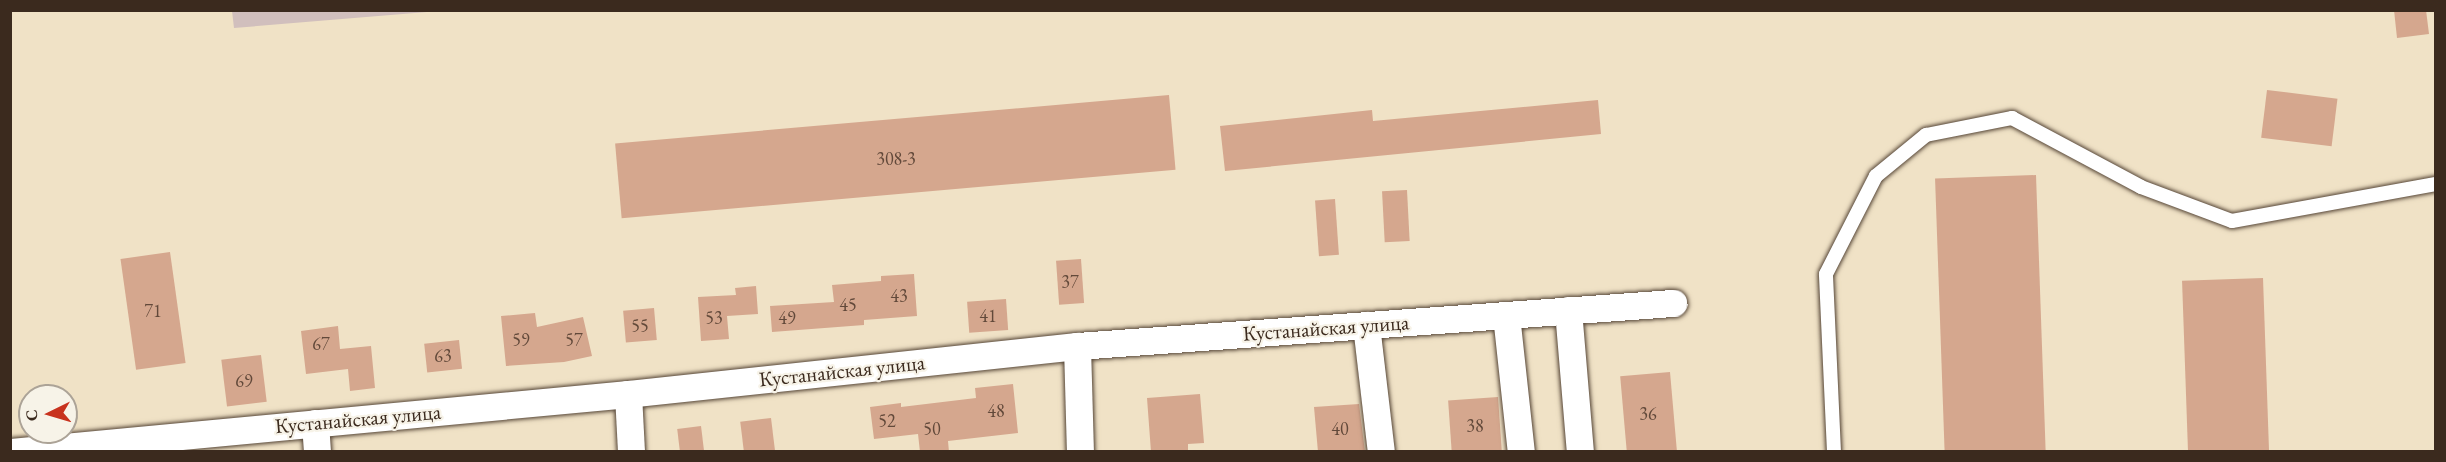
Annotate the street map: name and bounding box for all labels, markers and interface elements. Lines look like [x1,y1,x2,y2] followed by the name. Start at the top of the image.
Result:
[876,148,916,170] house number: 308-3
[1061,271,1079,293] house number: 37
[890,285,908,307] house number: 43
[839,294,857,316] house number: 45
[144,300,162,322] house number: 71
[979,305,997,327] house number: 41
[705,307,723,329] house number: 53
[778,307,796,329] house number: 49
[1242,310,1410,346] street label: Кустанайская улица
[631,315,649,337] house number: 55
[512,329,530,351] house number: 59
[565,329,583,351] house number: 57
[312,333,330,355] house number: 67
[434,345,452,367] house number: 63
[758,350,926,392] street label: Кустанайская улица
[235,370,253,392] house number: 69
[18,384,78,444] north arrow
[274,399,442,439] street label: Кустанайская улица
[987,400,1005,422] house number: 48
[1639,403,1657,425] house number: 36
[21,409,43,422] text: С
[878,410,896,432] house number: 52
[1466,415,1484,437] house number: 38
[923,418,941,440] house number: 50
[1331,418,1349,440] house number: 40

